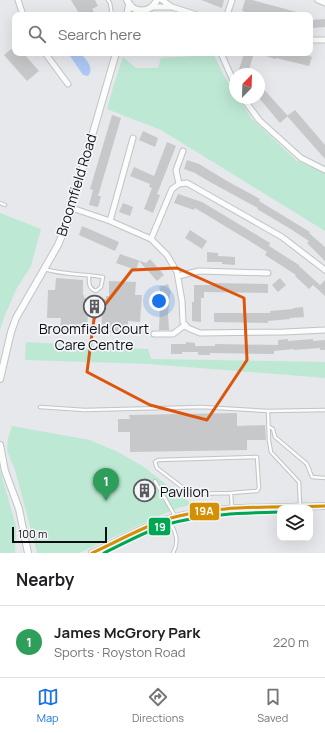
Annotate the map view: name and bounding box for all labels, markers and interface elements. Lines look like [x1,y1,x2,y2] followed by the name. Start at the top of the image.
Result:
[12,12,313,56] search box
[26,23,48,45] icon: search
[58,24,141,45] text: Search here
[229,68,265,104] north arrow
[51,131,101,239] street label: Broomfield Road
[149,291,169,311] your location
[81,293,107,319] building icon: Broomfield Court Care Centre
[39,319,149,354] place label: Broomfield Court Care Centre
[93,468,119,501] pin: 1
[132,478,158,504] building icon: Pavilion
[160,482,209,501] place label: Pavilion
[189,502,220,521] line badge: 19A
[194,503,214,518] text: 19A
[277,505,313,541] map controls
[277,505,313,541] button: layers
[148,517,171,536] line badge: 19
[154,519,166,534] text: 19
[12,525,107,544] scale bar
[18,526,47,541] text: 100 m
[16,568,74,591] text: Nearby
[54,622,200,643] text: James McGrory Park
[26,633,32,651] text: 1
[273,633,309,651] text: 220 m
[54,643,185,661] text: Sports · Royston Road
[37,686,59,725] tab: Map
[132,686,184,725] tab: Directions
[257,686,288,725] tab: Saved

